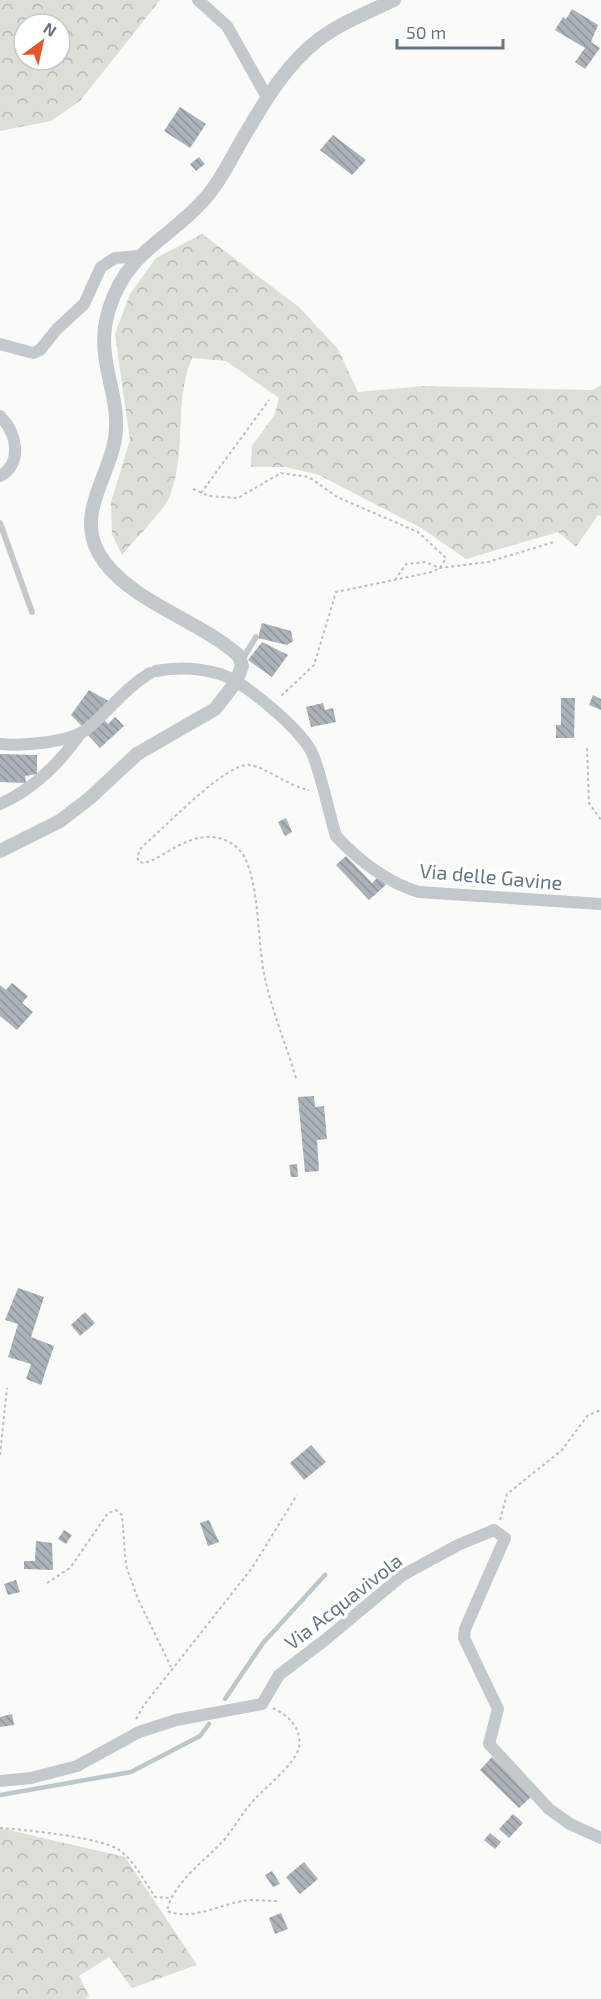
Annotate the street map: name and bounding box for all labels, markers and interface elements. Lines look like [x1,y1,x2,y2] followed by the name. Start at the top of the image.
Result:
[12,12,72,72] north arrow
[397,12,504,50] scale bar
[40,18,60,40] text: N
[406,21,446,43] text: 50 m
[419,858,563,894] street label: Via delle Gavine
[280,1548,406,1654] street label: Via Acquavivola

